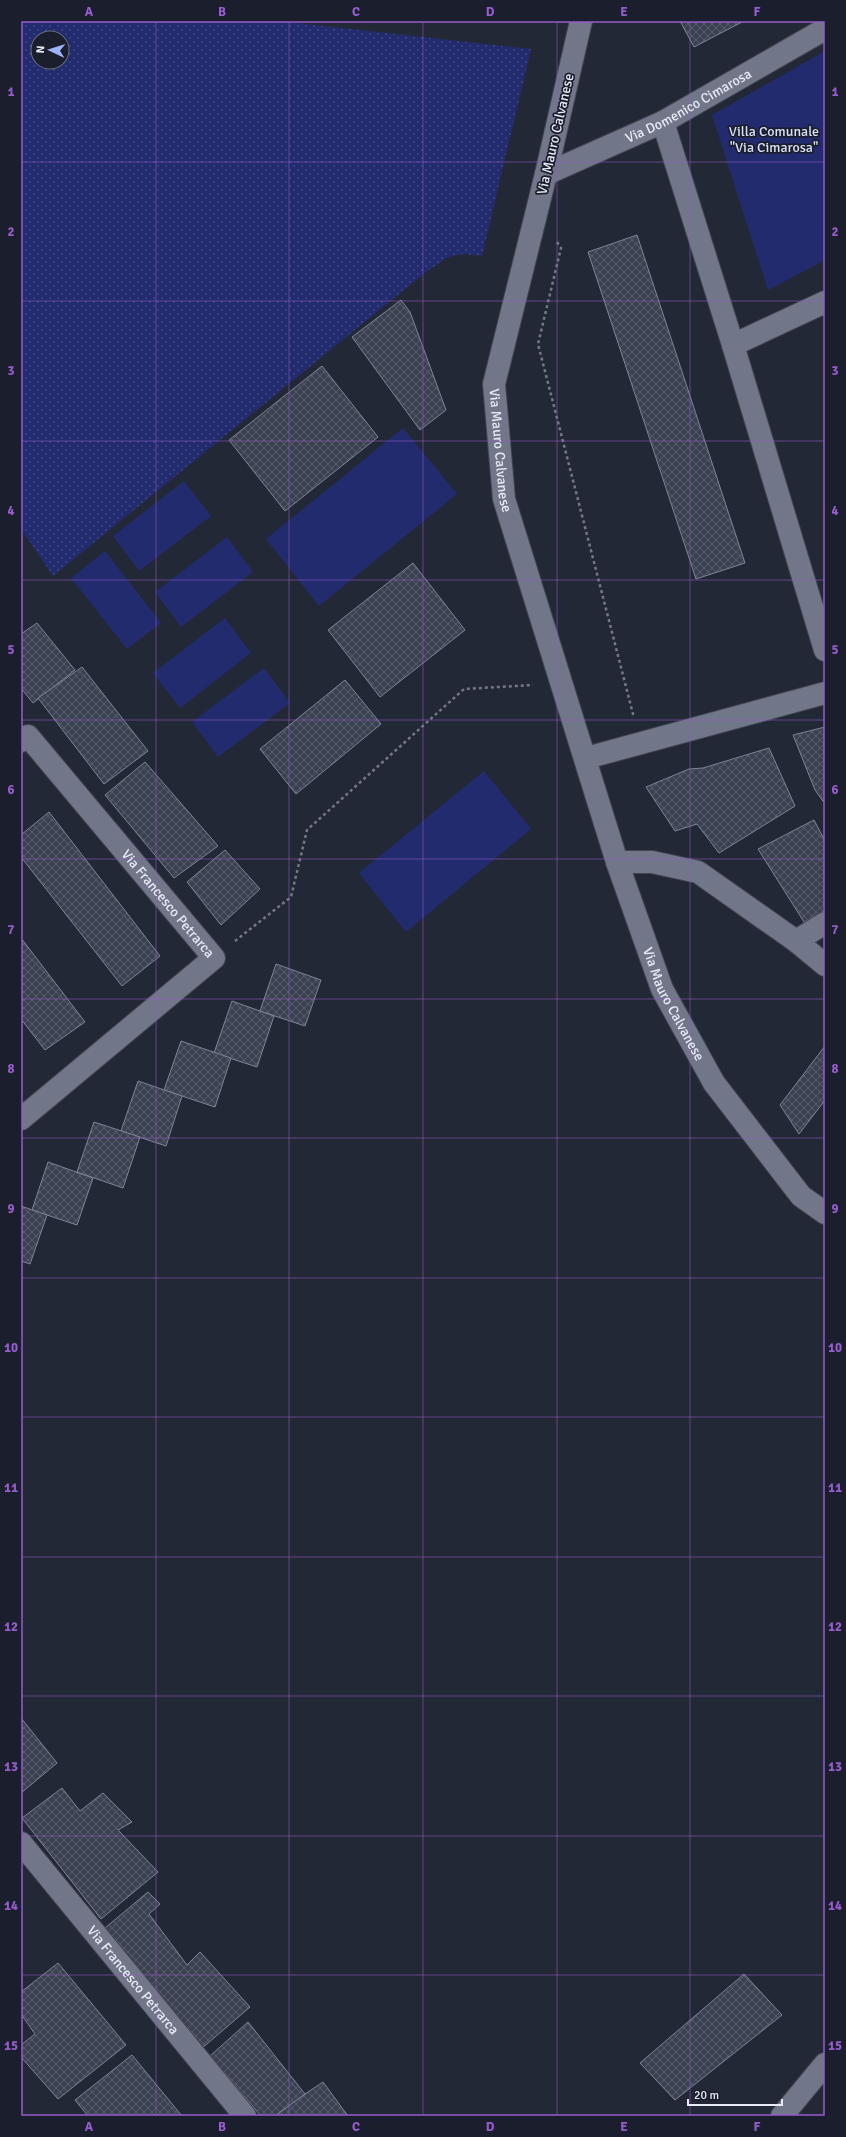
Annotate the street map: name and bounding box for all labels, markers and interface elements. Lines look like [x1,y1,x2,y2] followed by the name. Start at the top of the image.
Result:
[85,4,94,20] text: A
[218,4,226,20] text: B
[352,4,360,20] text: C
[486,4,495,20] text: D
[620,4,628,20] text: E
[754,4,761,20] text: F
[30,30,70,70] north arrow
[34,45,47,54] text: N
[623,65,755,147] street label: Via Domenico Cimarosa
[533,72,578,196] street label: Via Mauro Calvanese
[7,84,15,100] text: 1
[831,84,839,100] text: 1
[729,123,819,156] park label: Villa Comunale "Via Cimarosa"
[7,224,15,240] text: 2
[831,224,839,240] text: 2
[7,363,15,379] text: 3
[831,363,839,379] text: 3
[485,388,516,514] street label: Via Mauro Calvanese
[7,503,15,519] text: 4
[831,503,839,519] text: 4
[7,642,15,658] text: 5
[831,642,839,658] text: 5
[7,782,15,798] text: 6
[831,782,839,798] text: 6
[118,846,218,961] street label: Via Francesco Petrarca
[7,922,15,938] text: 7
[831,922,839,938] text: 7
[639,945,708,1064] street label: Via Mauro Calvanese
[7,1061,15,1077] text: 8
[831,1061,839,1077] text: 8
[7,1201,15,1217] text: 9
[831,1201,839,1217] text: 9
[4,1340,18,1356] text: 10
[828,1340,842,1356] text: 10
[4,1480,18,1496] text: 11
[828,1480,842,1496] text: 11
[4,1619,18,1635] text: 12
[828,1619,842,1635] text: 12
[4,1759,18,1775] text: 13
[828,1759,842,1775] text: 13
[4,1898,18,1914] text: 14
[828,1898,842,1914] text: 14
[83,1922,182,2038] street label: Via Francesco Petrarca
[4,2038,18,2054] text: 15
[828,2038,842,2054] text: 15
[688,2081,782,2107] scale bar
[694,2088,719,2103] text: 20 m
[85,2119,94,2135] text: A
[218,2119,226,2135] text: B
[352,2119,360,2135] text: C
[486,2119,495,2135] text: D
[620,2119,628,2135] text: E
[754,2119,761,2135] text: F

